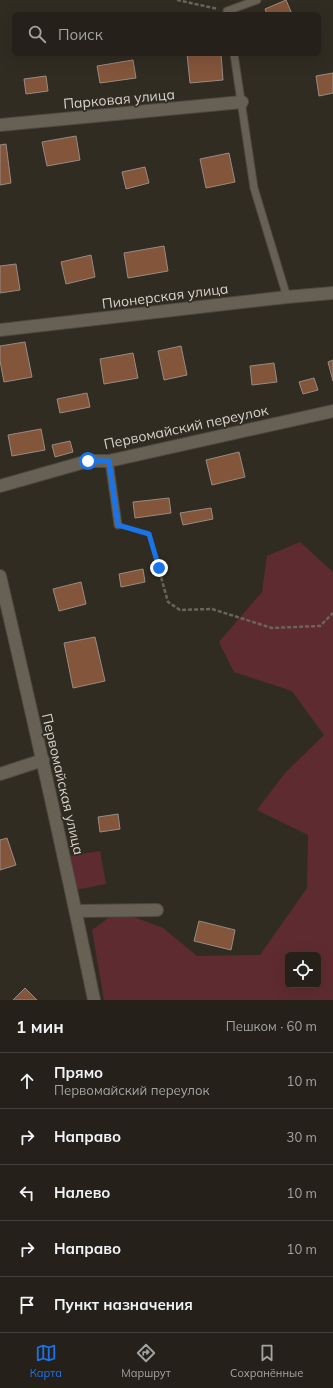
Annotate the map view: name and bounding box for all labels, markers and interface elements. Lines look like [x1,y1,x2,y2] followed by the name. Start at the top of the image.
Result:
[12,12,321,56] search box
[26,23,48,45] icon: search
[58,25,103,44] text: Поиск
[62,85,176,113] street label: Парковая улица
[101,279,229,313] street label: Пионерская улица
[102,401,270,453] street label: Первомайский переулок
[79,452,97,470] route start
[150,559,168,577] route end
[38,712,88,856] street label: Первомайская улица
[285,952,321,988] map controls
[285,952,321,988] button: locate
[16,1016,64,1037] text: 1 мин
[226,1018,317,1034] text: Пешком · 60 m
[54,1063,103,1082] text: Прямо
[16,1070,38,1092] icon: ahead
[287,1073,317,1089] text: 10 m
[54,1082,210,1098] text: Первомайский переулок
[16,1126,38,1148] icon: right
[54,1127,121,1146] text: Направо
[287,1129,317,1145] text: 30 m
[16,1182,38,1204] icon: left
[54,1183,110,1202] text: Налево
[287,1185,317,1201] text: 10 m
[16,1238,38,1260] icon: right
[54,1239,121,1258] text: Направо
[287,1241,317,1257] text: 10 m
[16,1294,38,1316] icon: arrive
[54,1295,193,1314] text: Пункт назначения
[30,1342,62,1380] tab: Карта
[121,1342,171,1380] tab: Маршрут
[230,1342,303,1380] tab: Сохранённые

